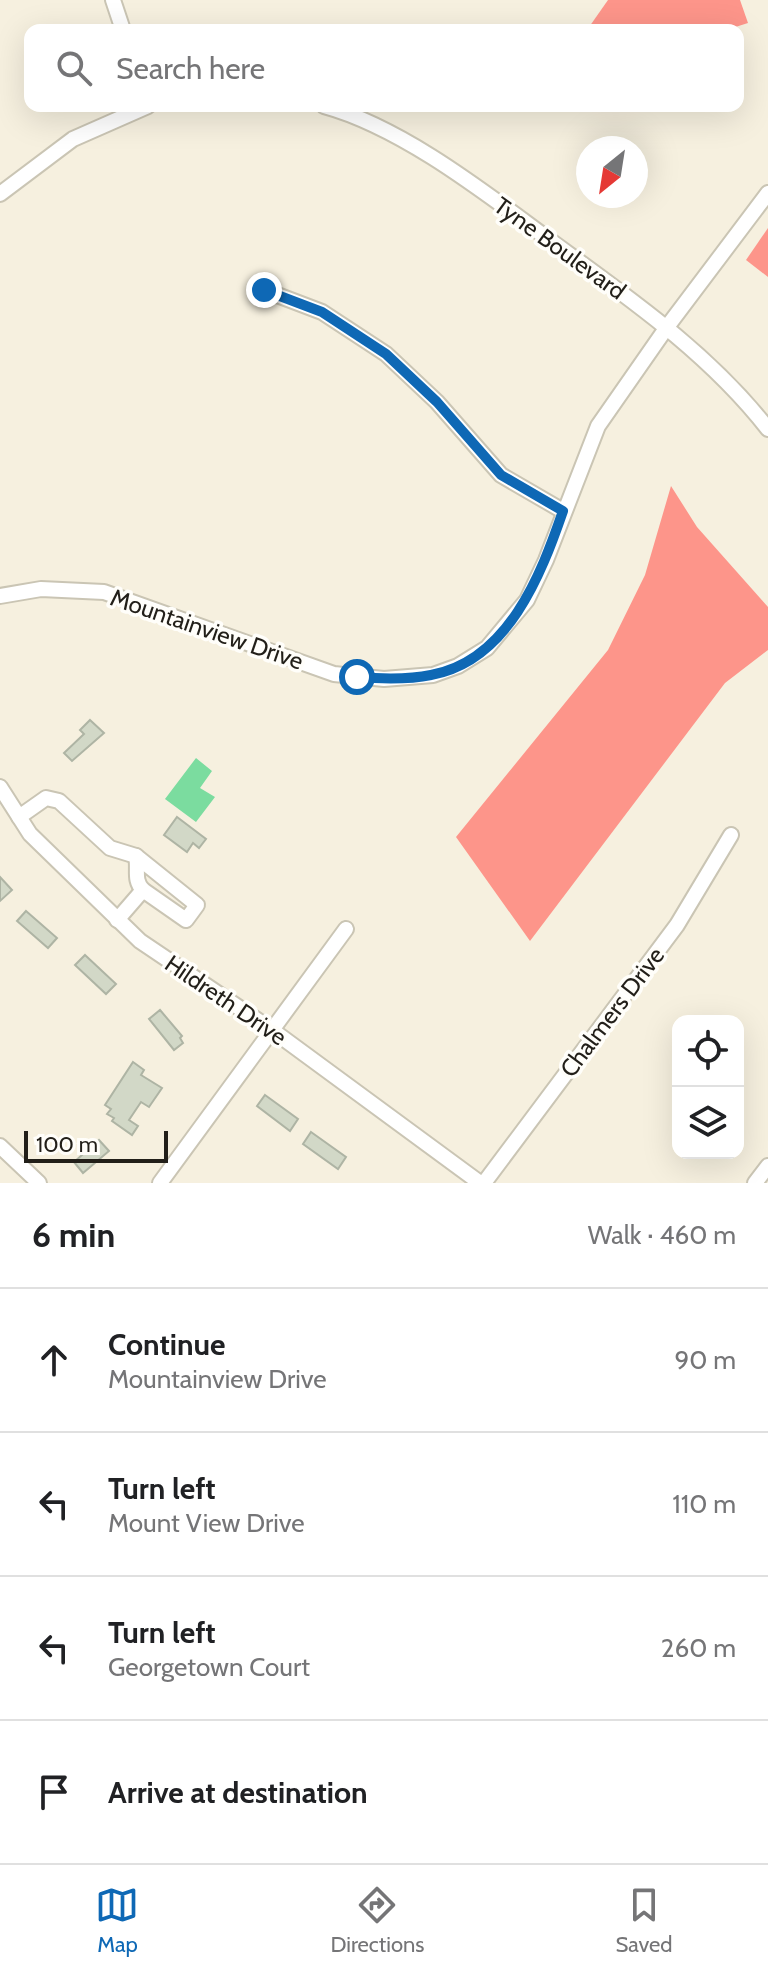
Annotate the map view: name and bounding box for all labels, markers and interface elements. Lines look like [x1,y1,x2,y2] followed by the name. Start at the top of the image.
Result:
[24,24,744,112] search box
[52,46,96,90] icon: search
[116,50,265,87] text: Search here
[576,136,648,208] north arrow
[489,191,631,305] street label: Tyne Boulevard
[246,272,282,308] route end
[107,582,307,676] street label: Mountainview Drive
[339,659,375,695] route start
[554,941,670,1083] street label: Chalmers Drive
[160,949,292,1051] street label: Hildreth Drive
[672,1015,744,1159] map controls
[672,1015,744,1087] button: locate
[672,1087,744,1159] button: layers
[24,1127,168,1163] scale bar
[36,1131,98,1158] text: 100 m
[32,1214,115,1256] text: 6 min
[588,1219,736,1251] text: Walk · 460 m
[108,1326,225,1363] text: Continue
[32,1338,76,1382] icon: ahead
[674,1344,736,1376] text: 90 m
[108,1363,327,1395] text: Mountainview Drive
[108,1470,216,1507] text: Turn left
[32,1482,76,1526] icon: left
[672,1488,736,1520] text: 110 m
[108,1507,305,1539] text: Mount View Drive
[108,1614,216,1651] text: Turn left
[32,1626,76,1670] icon: left
[661,1632,736,1664] text: 260 m
[108,1651,310,1683] text: Georgetown Court
[32,1770,76,1814] icon: arrive
[108,1774,368,1811] text: Arrive at destination
[95,1883,139,1958] tab: Map
[330,1883,424,1958] tab: Directions
[615,1883,673,1958] tab: Saved

